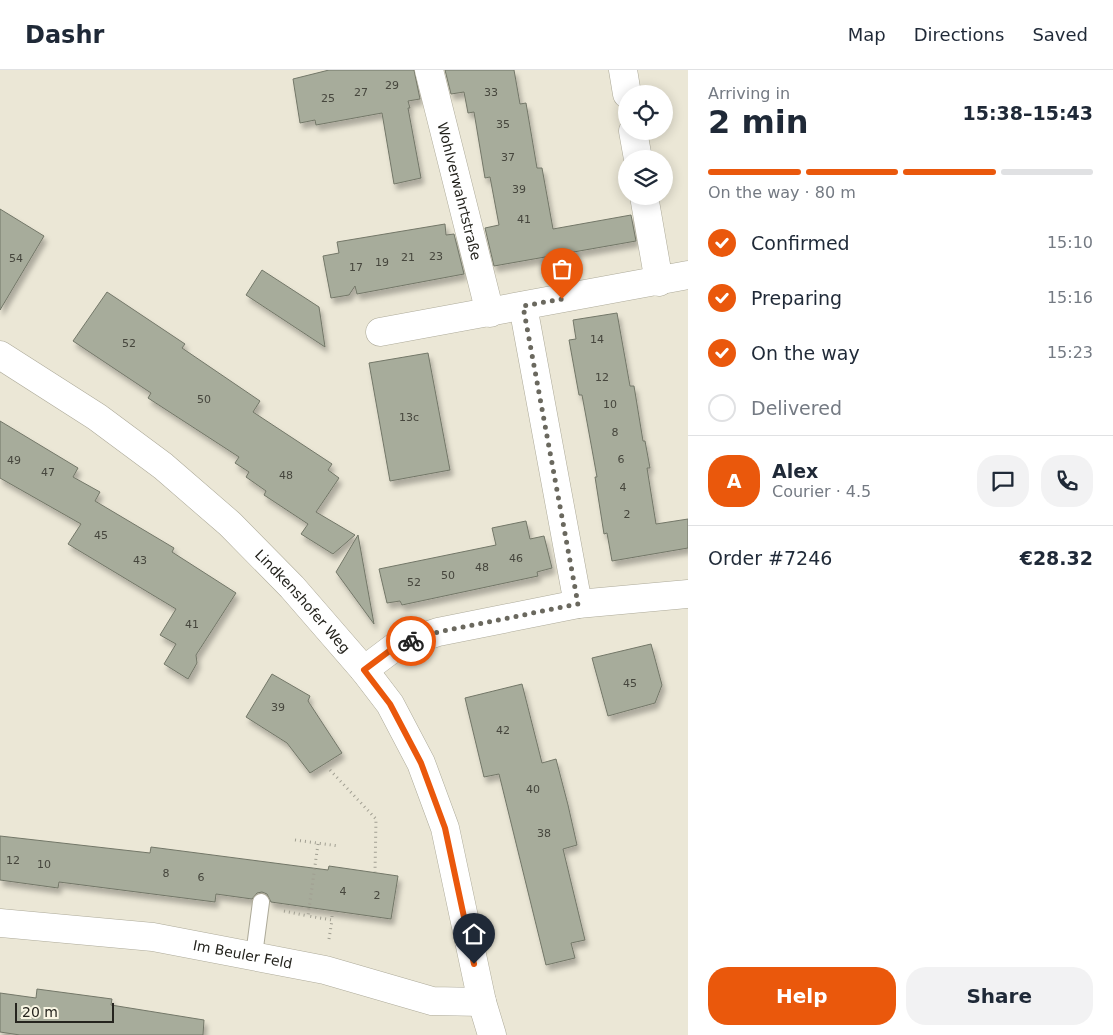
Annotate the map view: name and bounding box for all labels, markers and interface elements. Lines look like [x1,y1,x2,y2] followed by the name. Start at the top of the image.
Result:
[25,21,104,49] text: Dashr
[848,24,886,45] text: Map
[914,24,1004,45] text: Directions
[1032,24,1088,45] text: Saved
[385,79,399,92] house number: 29
[708,84,790,103] text: Arriving in
[618,85,673,205] map controls
[618,85,673,140] button: locate
[354,86,368,99] house number: 27
[484,86,498,99] house number: 33
[321,92,335,105] house number: 25
[963,102,1093,124] text: 15:38–15:43
[708,103,809,141] text: 2 min
[496,118,510,131] house number: 35
[434,120,484,262] street label: Wohlverwahrtstraße
[618,150,673,205] button: layers
[501,151,515,164] house number: 37
[512,183,526,196] house number: 39
[708,183,856,202] text: On the way · 80 m
[517,213,531,226] house number: 41
[708,229,736,257] icon: check
[751,232,850,254] text: Confirmed
[1047,233,1093,252] text: 15:10
[541,248,583,299] pin
[429,250,443,263] house number: 23
[401,251,415,264] house number: 21
[9,252,23,265] house number: 54
[548,255,576,283] icon: bag
[375,256,389,269] house number: 19
[349,261,363,274] house number: 17
[708,284,736,312] icon: check
[751,287,842,309] text: Preparing
[1047,288,1093,307] text: 15:16
[590,333,604,346] house number: 14
[122,337,136,350] house number: 52
[708,339,736,367] icon: check
[751,342,860,364] text: On the way
[1047,343,1093,362] text: 15:23
[595,371,609,384] house number: 12
[197,393,211,406] house number: 50
[751,397,842,419] text: Delivered
[603,398,617,411] house number: 10
[399,411,419,424] house number: 13c
[612,426,619,439] house number: 8
[618,453,625,466] house number: 6
[7,454,21,467] house number: 49
[977,455,1029,507] button: chat
[1041,455,1093,507] button: phone
[772,460,818,482] text: Alex
[41,466,55,479] house number: 47
[279,469,293,482] house number: 48
[727,470,741,492] text: A
[620,481,627,494] house number: 4
[772,482,871,501] text: Courier · 4.5
[624,508,631,521] house number: 2
[94,529,108,542] house number: 45
[252,546,353,656] street label: Lindkenshofer Weg
[708,547,832,569] text: Order #7246
[1020,547,1093,569] text: €28.32
[509,552,523,565] house number: 46
[133,554,147,567] house number: 43
[475,561,489,574] house number: 48
[441,569,455,582] house number: 50
[407,576,421,589] house number: 52
[386,616,436,666] courier
[185,618,199,631] house number: 41
[397,627,425,655] icon: bike
[623,677,637,690] house number: 45
[271,701,285,714] house number: 39
[496,724,510,737] house number: 42
[526,783,540,796] house number: 40
[537,827,551,840] house number: 38
[6,854,20,867] house number: 12
[37,858,51,871] house number: 10
[163,867,170,880] house number: 8
[198,871,205,884] house number: 6
[340,885,347,898] house number: 4
[374,889,381,902] house number: 2
[453,913,495,964] pin
[460,920,488,948] icon: home
[192,937,294,972] street label: Im Beuler Feld
[708,967,896,1025] button: Help
[906,967,1093,1025] button: Share
[15,1000,114,1023] scale bar
[22,1004,58,1020] text: 20 m

